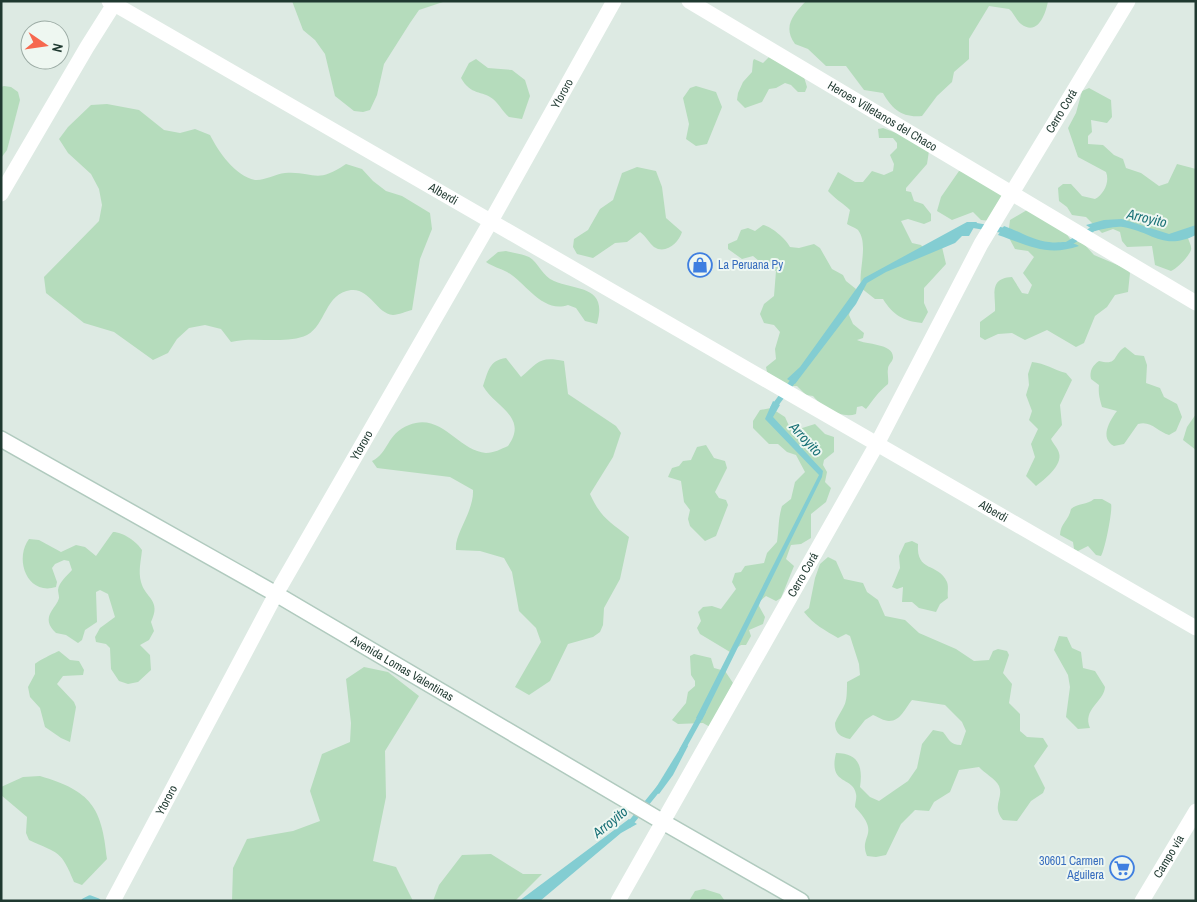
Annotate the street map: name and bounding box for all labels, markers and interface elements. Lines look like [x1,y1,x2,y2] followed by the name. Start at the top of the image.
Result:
[20,20,70,70] north arrow
[48,42,67,54] text: N
[547,76,577,112] street label: Ytororo
[825,77,940,155] street label: Heroes Villetanos del Chaco
[1042,86,1081,136] street label: Cerro Corá
[425,179,461,209] street label: Alberdi
[1124,204,1169,231] water label: Arroyito
[687,252,713,278] shop icon: La Peruana Py
[718,257,783,273] place label: La Peruana Py
[785,417,826,460] water label: Arroyito
[347,428,377,463] street label: Ytororo
[975,496,1011,526] street label: Alberdi
[784,549,822,600] street label: Cerro Corá
[347,631,457,705] street label: Avenida Lomas Valentinas
[152,782,181,818] street label: Ytororo
[588,802,631,842] water label: Arroyito
[1150,831,1188,881] street label: Campo vía
[1039,853,1105,883] place label: 30601 Carmen Aguilera
[1109,855,1135,881] supermarket icon: 30601 Carmen Aguilera

